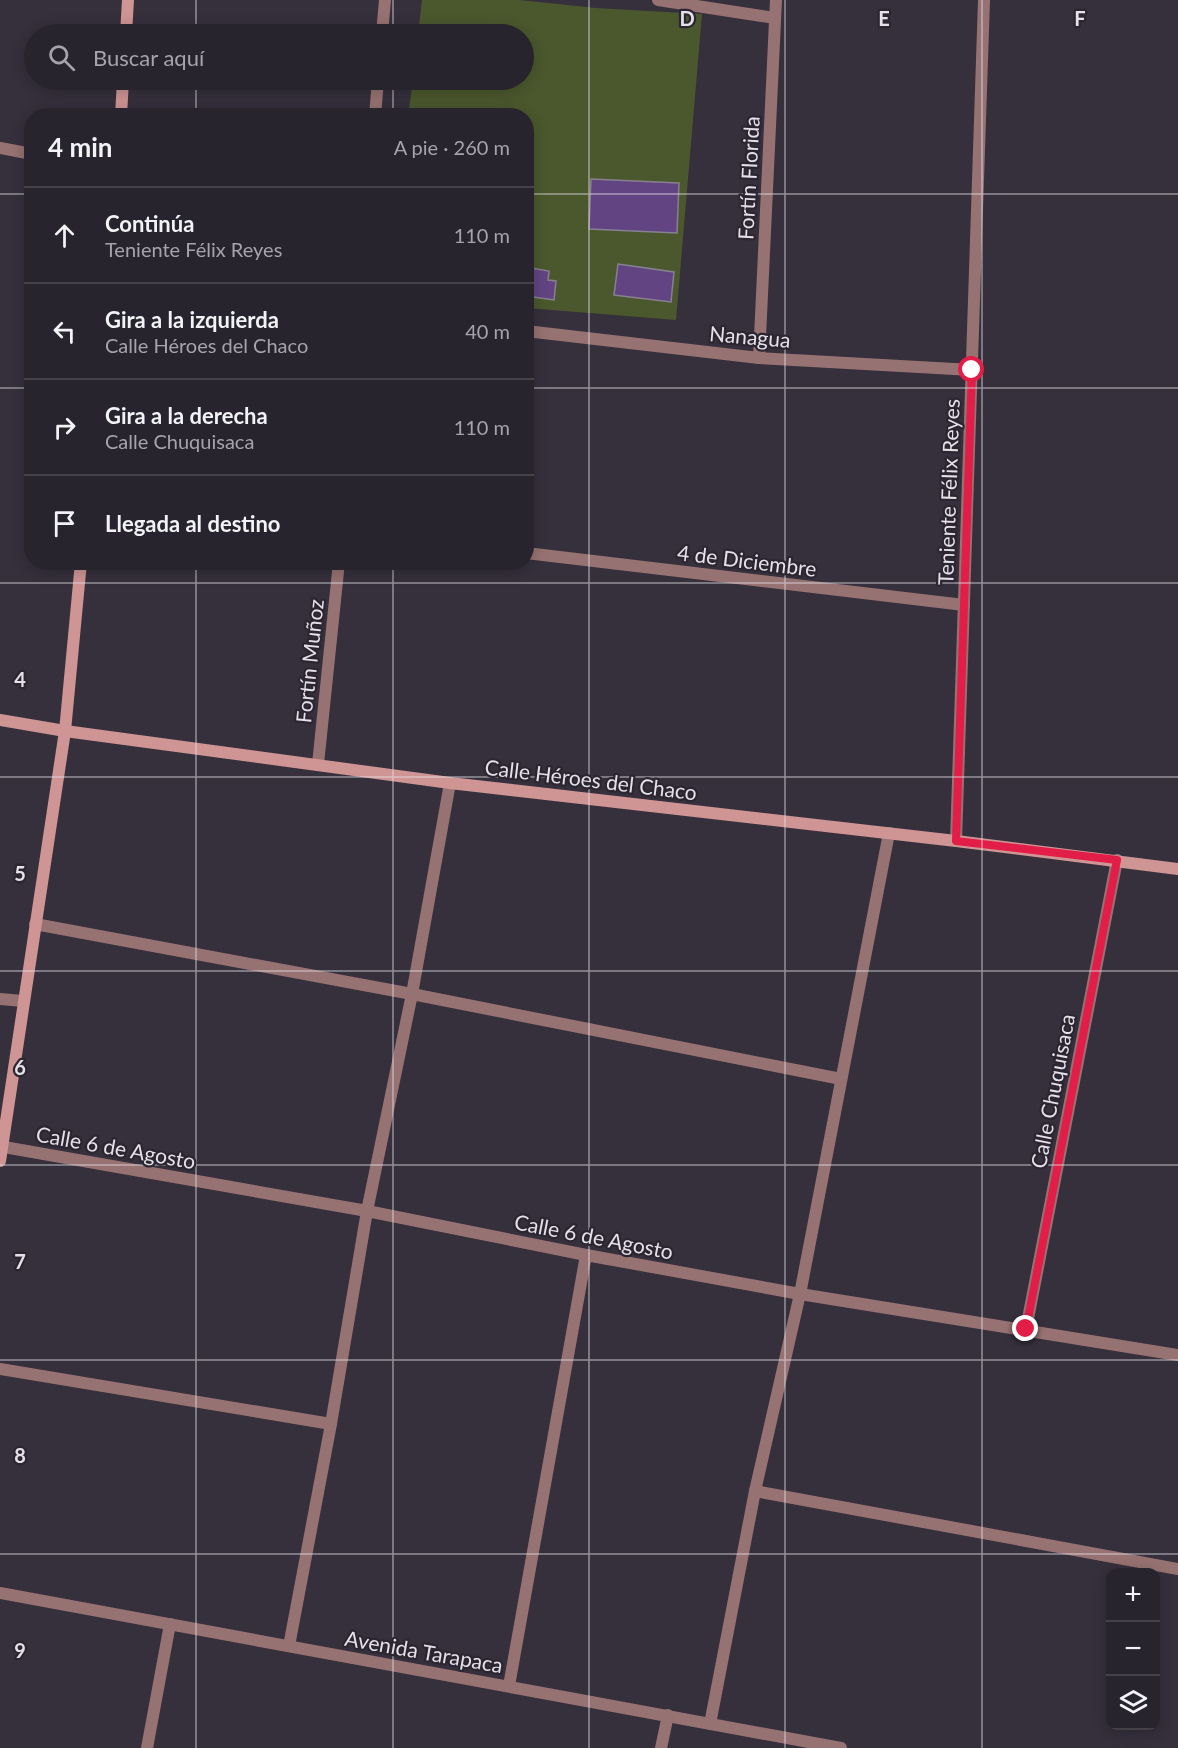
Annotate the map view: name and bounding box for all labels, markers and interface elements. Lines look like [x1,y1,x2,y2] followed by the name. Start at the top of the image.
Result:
[679,6,695,30] text: D
[878,6,890,30] text: E
[1074,6,1086,30] text: F
[24,24,534,90] search box
[45,41,78,74] icon: search
[93,44,204,71] text: Buscar aquí
[732,115,764,241] street label: Fortín Florida
[48,131,112,163] text: 4 min
[394,135,510,159] text: A pie · 260 m
[105,210,194,237] text: Continúa
[48,219,81,252] icon: ahead
[454,223,510,247] text: 110 m
[105,237,282,261] text: Teniente Félix Reyes
[105,306,279,333] text: Gira a la izquierda
[48,315,81,348] icon: left
[465,319,510,343] text: 40 m
[708,320,792,352] street label: Nanagua
[105,333,308,357] text: Calle Héroes del Chaco
[958,356,984,382] route start
[932,399,964,585] street label: Teniente Félix Reyes
[105,402,268,429] text: Gira a la derecha
[48,411,81,444] icon: right
[454,415,510,439] text: 110 m
[105,429,254,453] text: Calle Chuquisaca
[48,507,81,540] icon: arrive
[105,510,281,537] text: Llegada al destino
[676,539,818,581] street label: 4 de Diciembre
[290,598,328,724] street label: Fortín Muñoz
[14,667,26,691] text: 4
[484,754,699,804] street label: Calle Héroes del Chaco
[14,861,26,885] text: 5
[1025,1012,1079,1170] street label: Calle Chuquisaca
[14,1055,26,1079] text: 6
[34,1121,198,1173] street label: Calle 6 de Agosto
[512,1208,676,1264] street label: Calle 6 de Agosto
[14,1249,26,1273] text: 7
[1012,1315,1038,1341] route end
[14,1443,26,1467] text: 8
[1106,1568,1160,1730] map controls
[1106,1568,1160,1622] button: +
[1106,1622,1160,1676] button: −
[343,1625,505,1677] street label: Avenida Tarapaca
[14,1638,26,1662] text: 9
[1106,1676,1160,1730] button: layers

